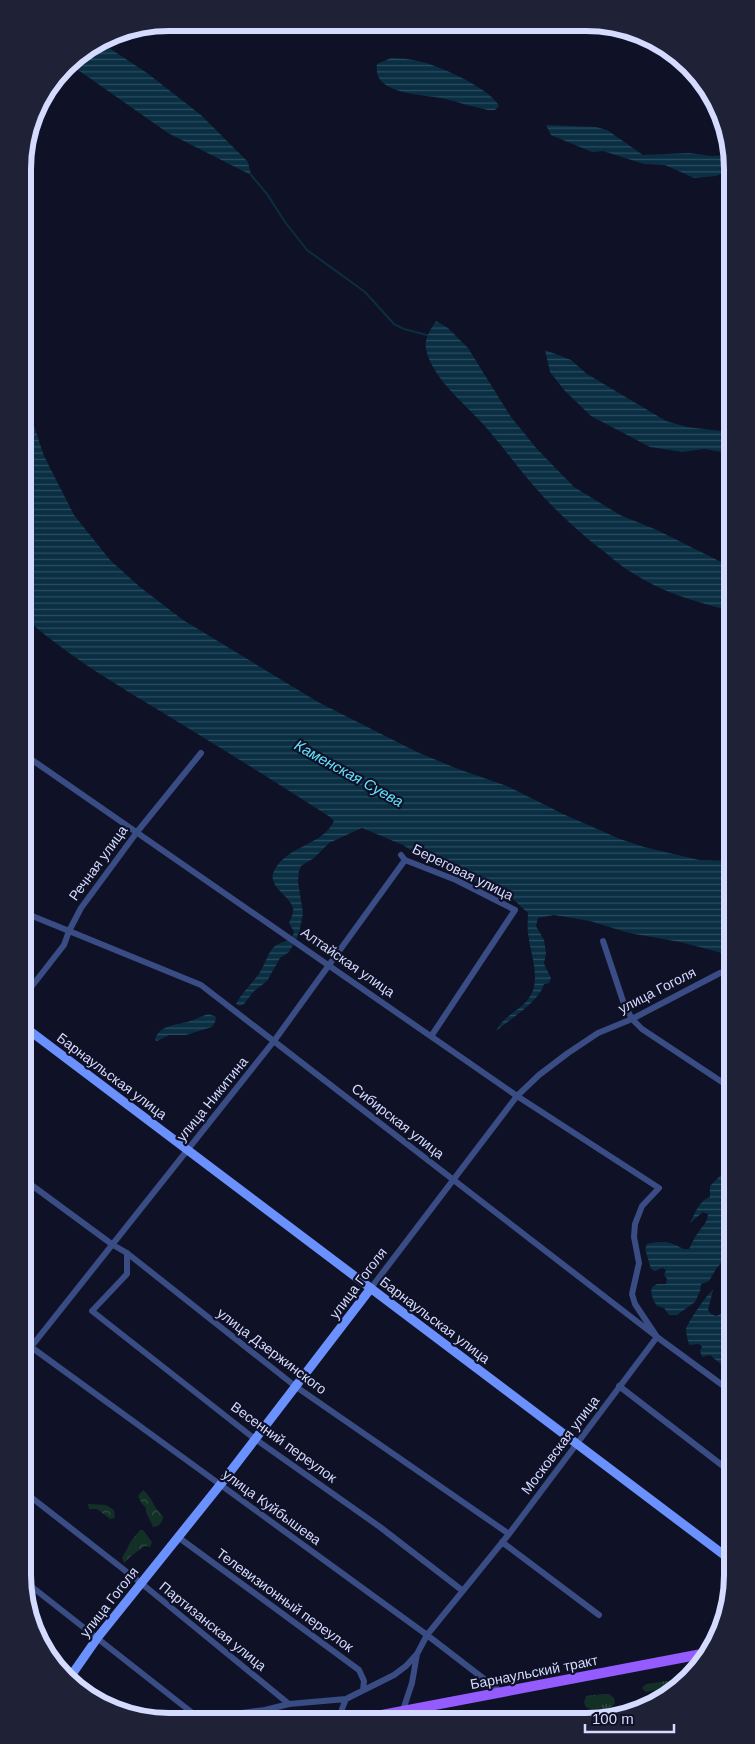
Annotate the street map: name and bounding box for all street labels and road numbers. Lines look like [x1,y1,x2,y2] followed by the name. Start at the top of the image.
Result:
[65,822,131,904] street label: Речная улица
[410,841,516,903] street label: Береговая улица
[298,924,398,1000] street label: Алтайская улица
[616,964,698,1016] street label: улица Гоголя
[54,1029,170,1123] street label: Барнаульская улица
[173,1053,251,1144] street label: улица Никитина
[349,1080,448,1162] street label: Сибирская улица
[326,1244,390,1322] street label: улица Гоголя
[377,1273,493,1367] street label: Барнаульская улица
[214,1305,330,1397] street label: улица Дзержинского
[518,1392,602,1497] street label: Московская улица
[228,1398,341,1486] street label: Весенний переулок
[220,1466,324,1548] street label: улица Куйбышева
[213,1545,357,1656] street label: Телевизионный переулок
[77,1564,141,1640] street label: улица Гоголя
[156,1578,270,1674] street label: Партизанская улица
[469,1652,600,1692] street label: Барнаульский тракт

